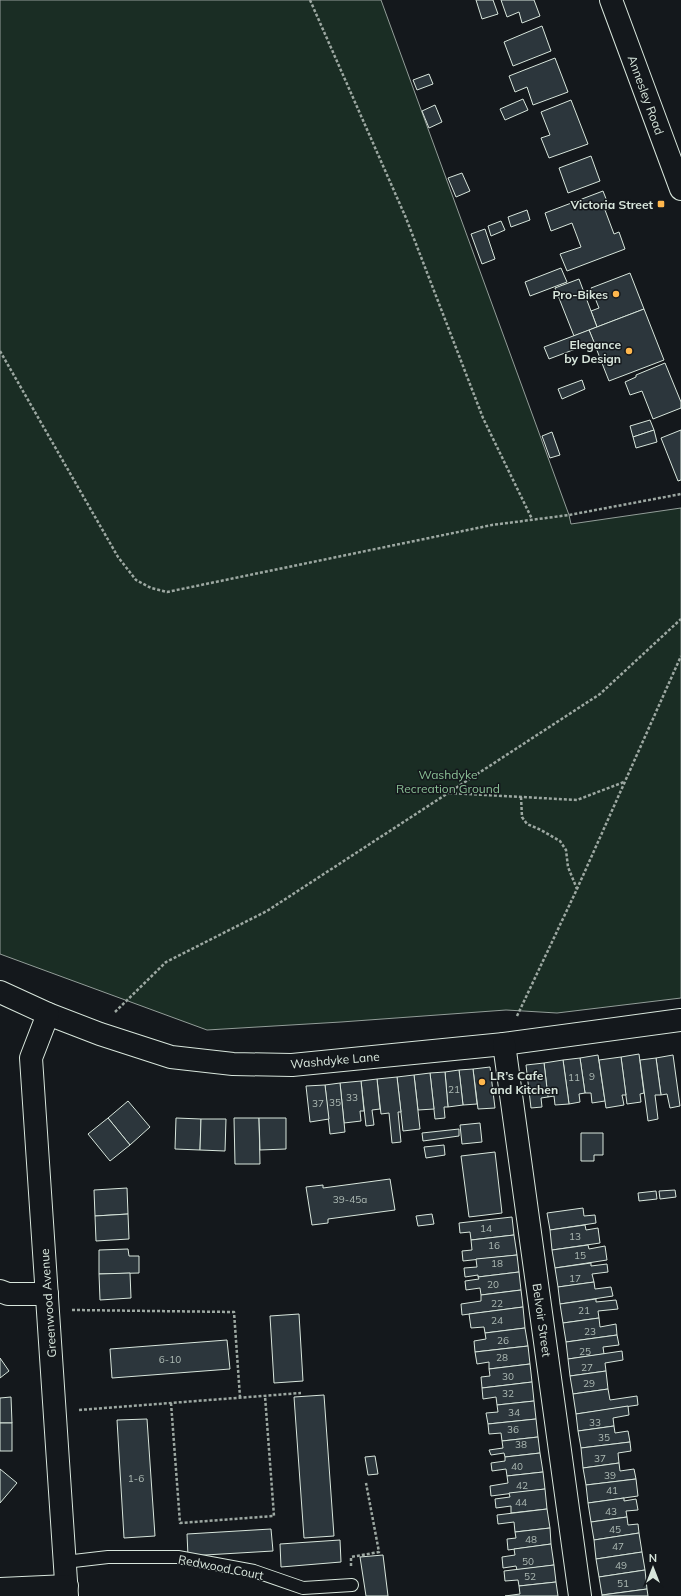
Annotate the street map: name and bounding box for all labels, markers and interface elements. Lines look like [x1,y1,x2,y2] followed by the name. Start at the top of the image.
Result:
[625,53,667,137] street label: Annesley Road
[569,197,653,212] place label: Victoria Street
[656,199,666,209] marker: Victoria Street
[552,287,608,302] place label: Pro-Bikes
[611,289,621,299] marker: Pro-Bikes
[564,337,621,366] place label: Elegance by Design
[624,346,634,356] marker: Elegance by Design
[396,767,500,796] park label: Washdyke Recreation Ground
[290,1049,380,1071] street label: Washdyke Lane
[490,1068,558,1097] place label: LR’s Cafe and Kitchen
[589,1070,595,1083] house number: 9
[568,1071,580,1084] house number: 11
[477,1077,487,1087] marker: LR’s Cafe and Kitchen
[448,1083,460,1096] house number: 21
[346,1091,358,1104] house number: 33
[329,1096,341,1109] house number: 35
[312,1097,324,1110] house number: 37
[333,1193,367,1206] house number: 39-45a
[480,1222,492,1235] house number: 14
[569,1230,581,1243] house number: 13
[488,1239,500,1252] house number: 16
[37,1248,59,1358] street label: Greenwood Avenue
[574,1249,586,1262] house number: 15
[491,1257,503,1270] house number: 18
[569,1272,581,1285] house number: 17
[487,1278,499,1291] house number: 20
[529,1282,555,1358] street label: Belvoir Street
[491,1297,503,1310] house number: 22
[578,1304,590,1317] house number: 21
[491,1314,503,1327] house number: 24
[584,1325,596,1338] house number: 23
[497,1334,509,1347] house number: 26
[579,1345,591,1358] house number: 25
[496,1351,508,1364] house number: 28
[159,1353,181,1366] house number: 6-10
[581,1361,593,1374] house number: 27
[502,1370,514,1383] house number: 30
[583,1377,595,1390] house number: 29
[502,1387,514,1400] house number: 32
[508,1406,520,1419] house number: 34
[589,1416,601,1429] house number: 33
[507,1423,519,1436] house number: 36
[598,1431,610,1444] house number: 35
[515,1438,527,1451] house number: 38
[594,1452,606,1465] house number: 37
[511,1460,523,1473] house number: 40
[604,1469,616,1482] house number: 39
[128,1472,144,1485] house number: 1-6
[516,1479,528,1492] house number: 42
[606,1484,618,1497] house number: 41
[515,1496,527,1509] house number: 44
[605,1505,617,1518] house number: 43
[609,1523,621,1536] house number: 45
[525,1533,537,1546] house number: 48
[612,1540,624,1553] house number: 47
[633,1548,673,1588] north arrow
[177,1551,265,1583] street label: Redwood Court
[649,1551,657,1565] text: N
[522,1555,534,1568] house number: 50
[615,1559,627,1572] house number: 49
[524,1570,536,1583] house number: 52
[617,1577,629,1590] house number: 51

